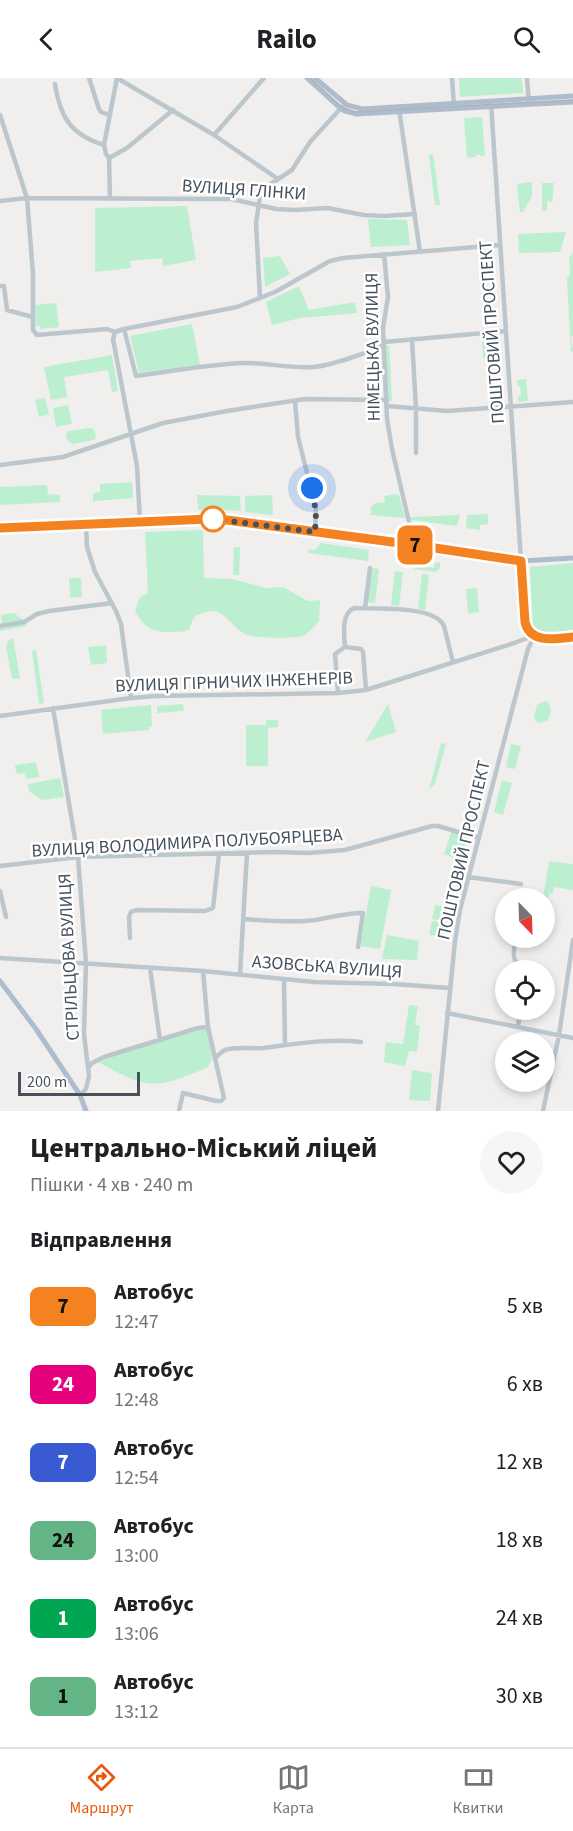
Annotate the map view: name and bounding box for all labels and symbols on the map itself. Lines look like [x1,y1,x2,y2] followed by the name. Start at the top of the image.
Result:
[181,173,307,207] street label: ВУЛИЦЯ ГЛІНКИ
[473,239,511,424] street label: ПОШТОВИЙ ПРОСПЕКТ
[359,272,387,422] street label: НІМЕЦЬКА ВУЛИЦЯ
[297,473,327,503] your location
[200,506,226,532] unlabelled marker
[396,526,434,564] line badge: 7
[115,665,353,699] street label: ВУЛИЦЯ ГІРНИЧИХ ІНЖЕНЕРІВ
[431,757,497,942] street label: ПОШТОВИЙ ПРОСПЕКТ
[31,822,343,864] street label: ВУЛИЦЯ ВОЛОДИМИРА ПОЛУБОЯРЦЕВА
[52,873,86,1041] street label: СТРІЛЬЦОВА ВУЛИЦЯ
[495,888,555,948] north arrow
[251,949,403,985] street label: АЗОВСЬКА ВУЛИЦЯ
[18,1069,140,1097] scale bar

